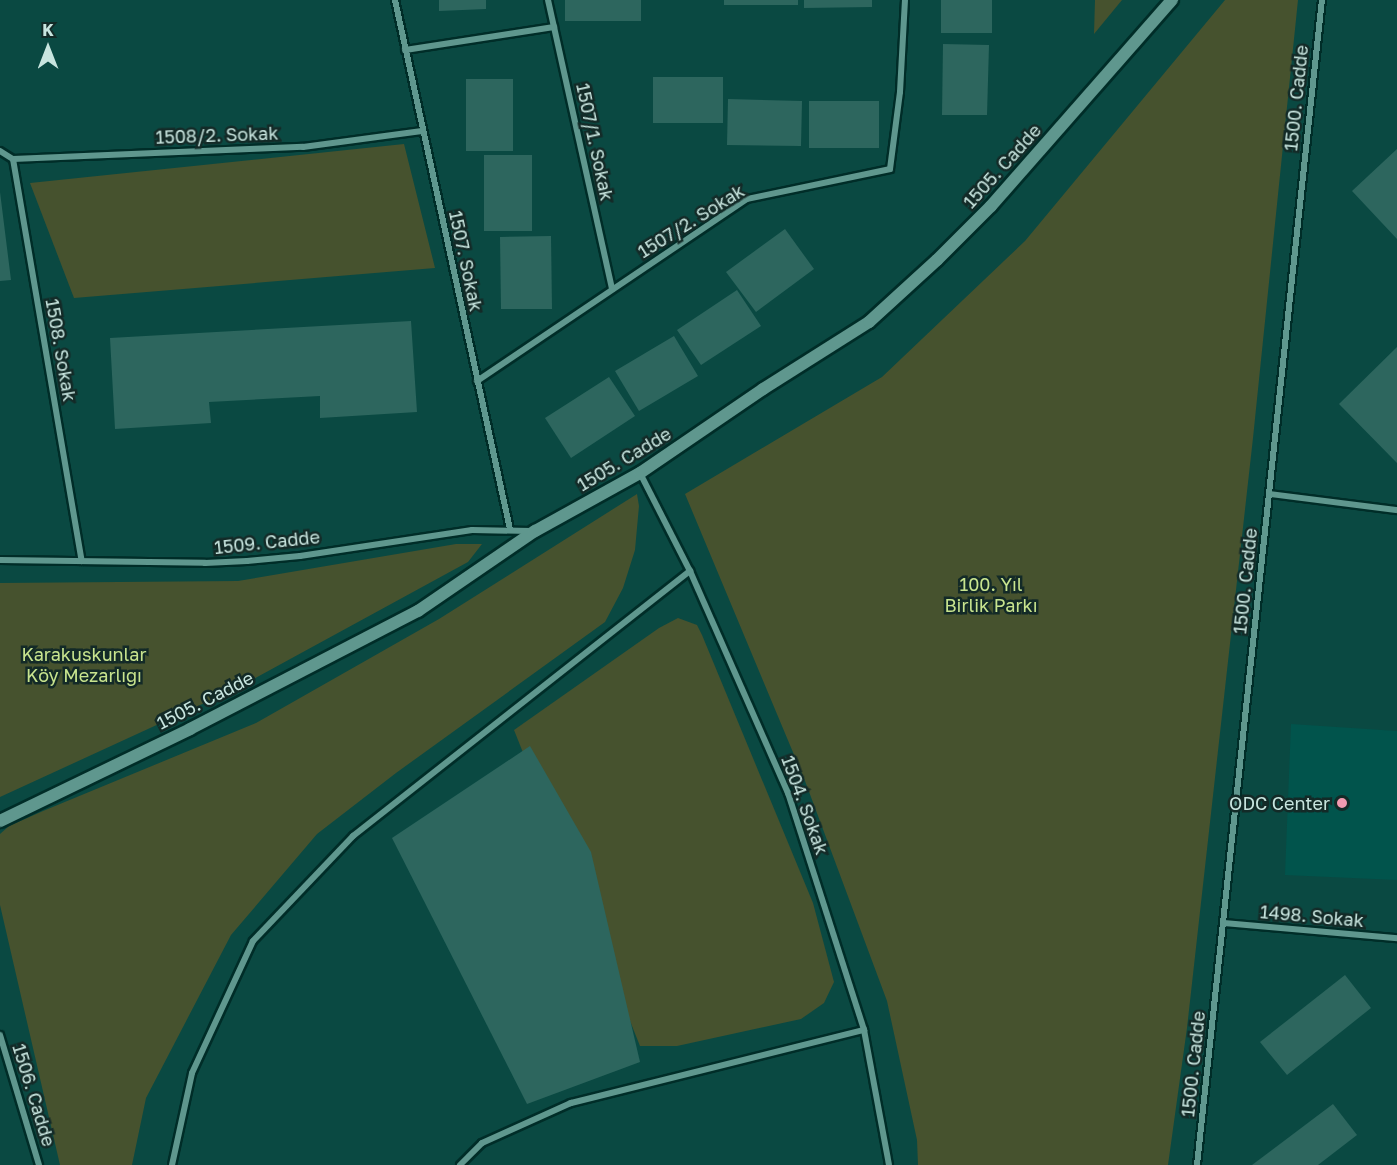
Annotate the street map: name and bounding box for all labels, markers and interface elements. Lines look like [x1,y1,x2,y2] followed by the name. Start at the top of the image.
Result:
[18,18,78,78] north arrow
[42,20,54,40] text: K
[1280,44,1312,152] street label: 1500. Cadde
[572,81,618,203] street label: 1507/1. Sokak
[959,120,1045,212] street label: 1505. Cadde
[155,122,279,148] street label: 1508/2. Sokak
[634,180,748,262] street label: 1507/2. Sokak
[445,209,487,313] street label: 1507. Sokak
[41,297,81,403] street label: 1508. Sokak
[573,423,675,495] street label: 1505. Cadde
[213,526,321,558] street label: 1509. Cadde
[1229,527,1261,635] street label: 1500. Cadde
[945,574,1037,616] park label: 100. Yıl Birlik Parkı
[21,644,147,686] park label: Karakuskunlar Köy Mezarlığı
[153,666,257,734] street label: 1505. Cadde
[777,753,833,857] street label: 1504. Sokak
[1229,792,1330,814] place label: ODC Center
[1335,796,1349,810] marker: ODC Center
[1259,901,1365,931] street label: 1498. Sokak
[1177,1010,1209,1118] street label: 1500. Cadde
[8,1041,60,1149] street label: 1506. Cadde

